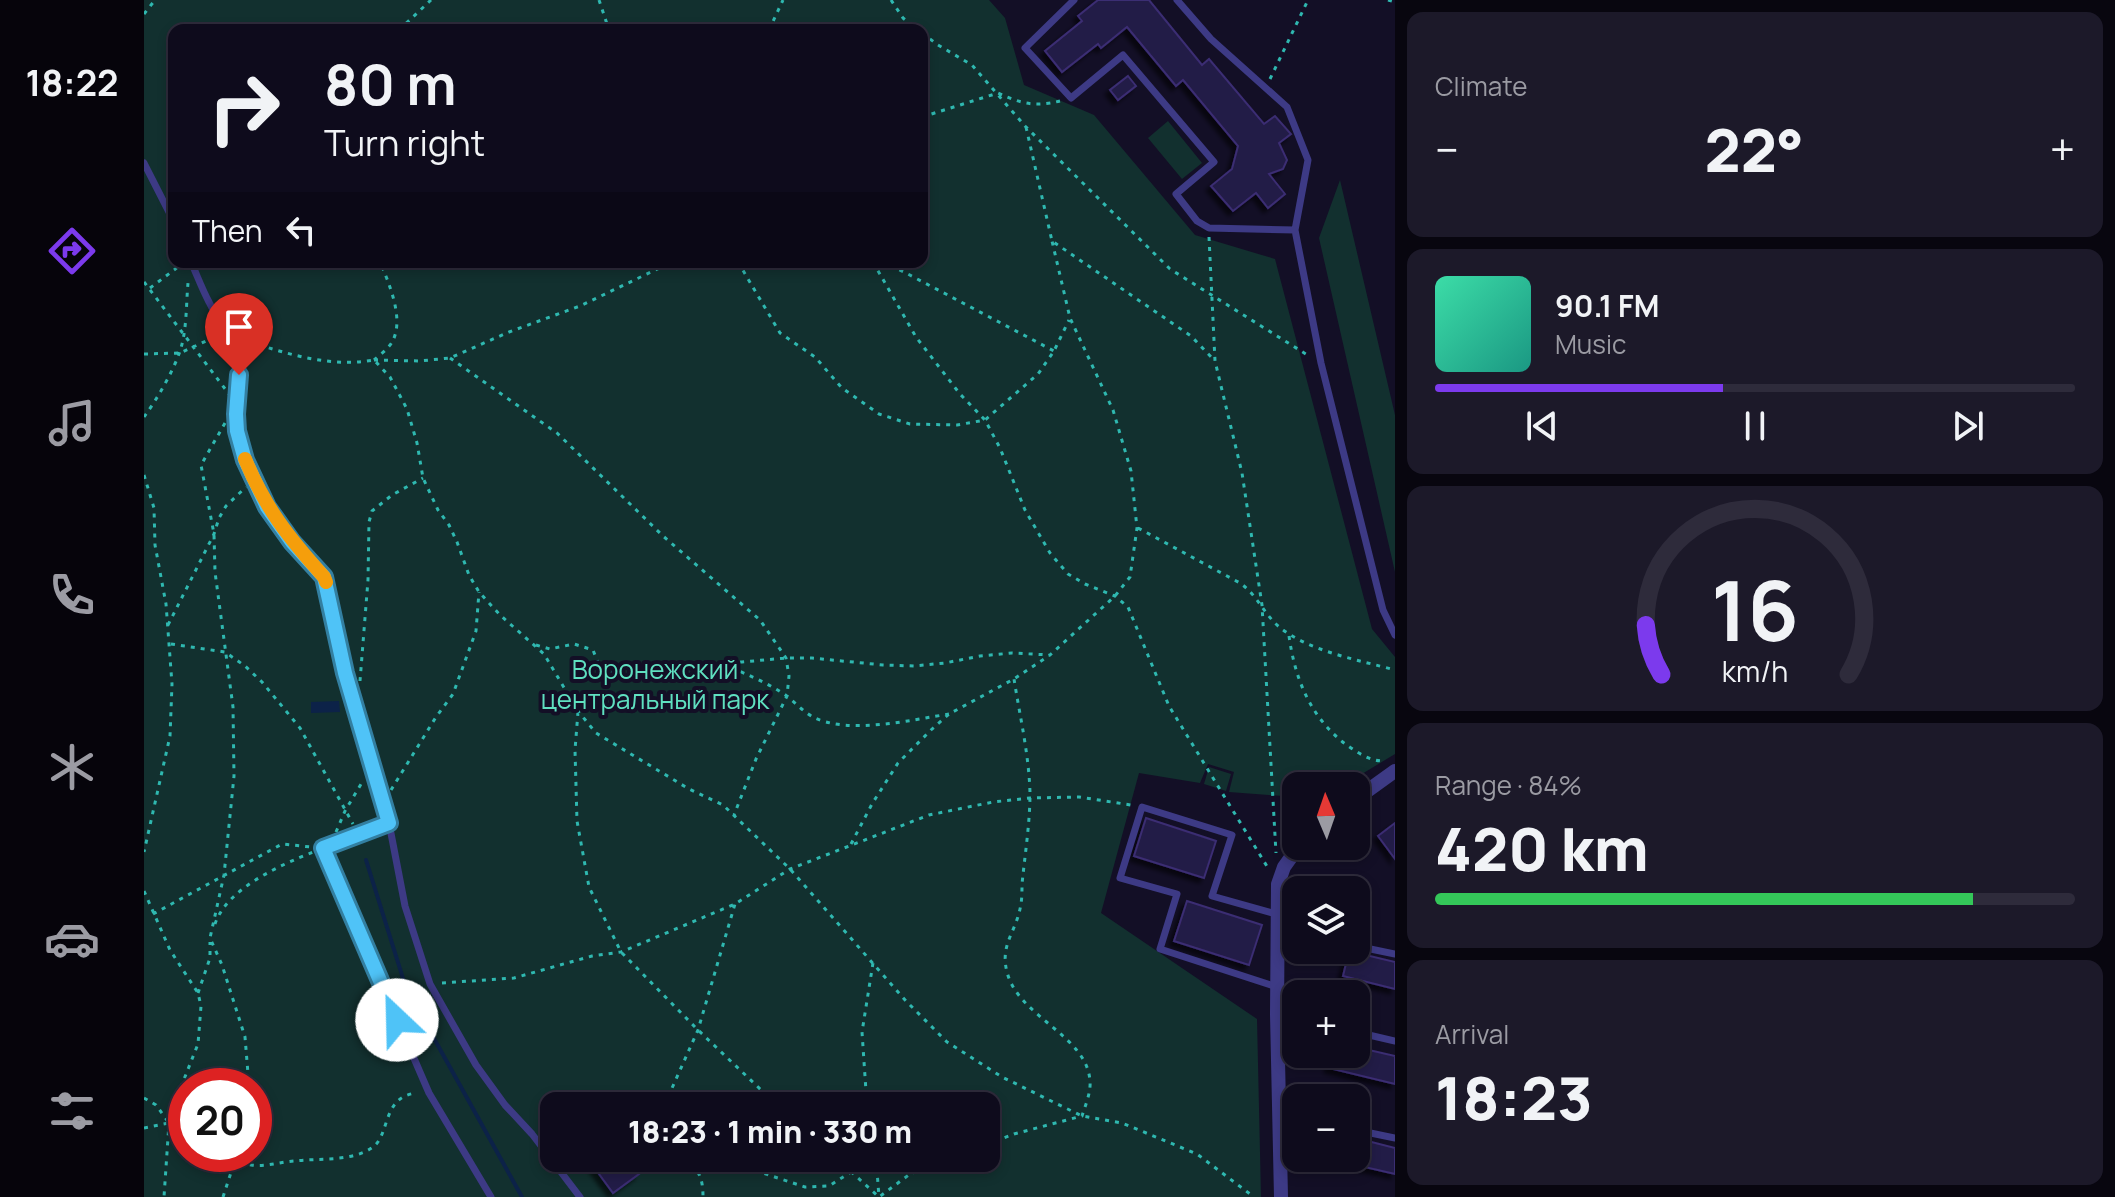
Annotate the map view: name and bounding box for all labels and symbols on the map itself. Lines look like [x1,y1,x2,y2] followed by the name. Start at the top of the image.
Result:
[205,293,273,375] pin
[541,651,770,717] park label: Воронежский центральный парк
[1282,772,1370,860] north arrow
[355,978,439,1062] position arrow
[168,1068,272,1172] speed limit sign: 20

